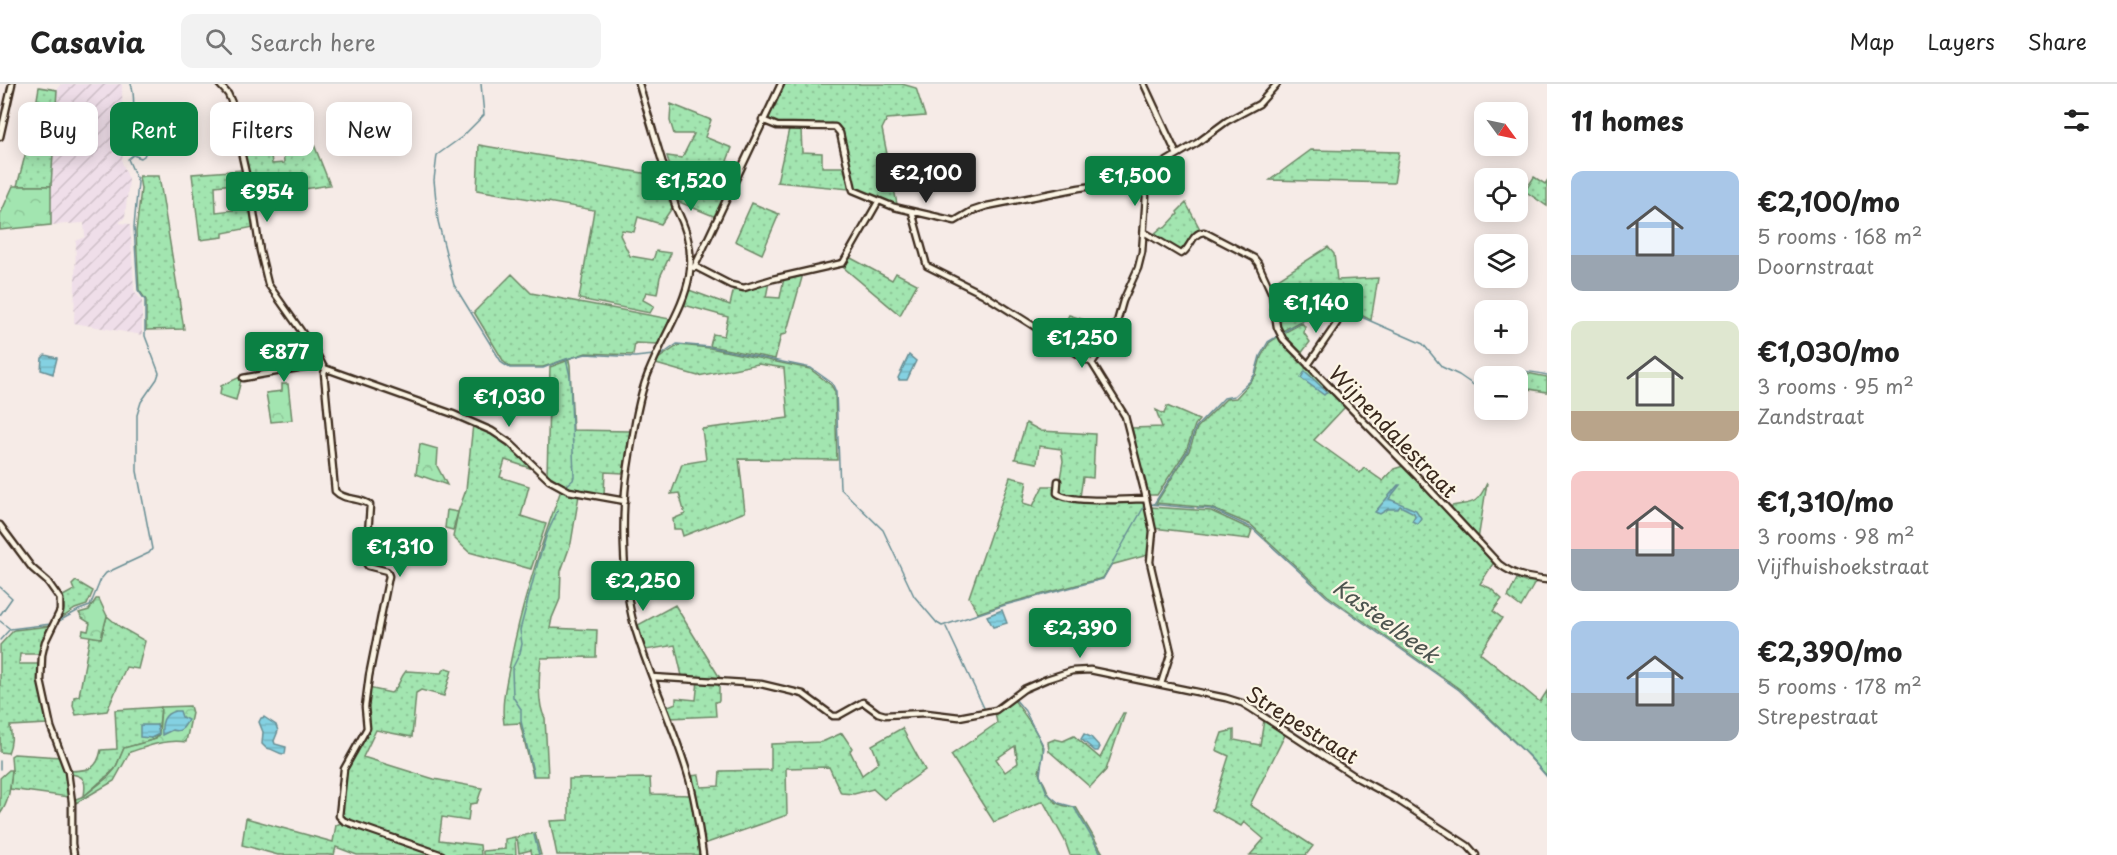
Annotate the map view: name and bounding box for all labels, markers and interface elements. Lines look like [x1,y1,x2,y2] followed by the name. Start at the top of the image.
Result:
[181,14,601,68] search box
[30,20,145,63] text: Casavia
[202,25,235,58] icon: search
[250,25,376,58] text: Search here
[1850,25,1894,57] text: Map
[1927,25,1995,57] text: Layers
[2028,25,2087,57] text: Share
[1571,101,1684,140] text: 11 homes
[18,102,98,156] chip: Buy
[110,102,198,156] chip: Rent
[210,102,314,156] chip: Filters
[326,102,412,156] chip: New
[1474,102,1528,156] north arrow
[1474,102,1528,420] map controls
[2060,104,2093,137] icon: filters
[877,153,975,204] pin: €2,100
[1086,156,1184,207] pin: €1,500
[890,157,962,187] text: €2,100
[1099,160,1171,190] text: €1,500
[642,161,740,212] pin: €1,520
[656,165,726,195] text: €1,520
[1474,168,1528,222] button: locate
[231,172,303,223] pin: €954
[240,176,294,206] text: €954
[1757,182,1900,221] text: €2,100/mo
[1619,195,1691,267] icon: home
[1757,221,1922,251] text: 5 rooms · 168 m²
[1474,234,1528,288] button: layers
[1757,251,1874,281] text: Doornstraat
[1267,283,1365,334] pin: €1,140
[1283,287,1349,317] text: €1,140
[1474,300,1528,354] button: +
[1033,318,1131,369] pin: €1,250
[1046,322,1118,352] text: €1,250
[248,332,320,383] pin: €877
[1757,332,1900,371] text: €1,030/mo
[259,336,309,366] text: €877
[1619,345,1691,417] icon: home
[1322,357,1466,505] street label: Wijnendalestraat
[1474,366,1528,420] button: −
[1757,371,1914,401] text: 3 rooms · 95 m²
[460,377,558,428] pin: €1,030
[473,381,545,411] text: €1,030
[1757,401,1864,431] text: Zandstraat
[1757,482,1893,521] text: €1,310/mo
[1619,495,1691,567] icon: home
[1757,521,1915,551] text: 3 rooms · 98 m²
[351,527,449,578] pin: €1,310
[366,531,434,561] text: €1,310
[1757,551,1929,581] text: Vijfhuishoekstraat
[594,561,692,612] pin: €2,250
[605,565,681,595] text: €2,250
[1327,570,1448,671] water label: Kasteelbeek
[1031,608,1129,659] pin: €2,390
[1043,612,1117,642] text: €2,390
[1757,632,1902,671] text: €2,390/mo
[1619,645,1691,717] icon: home
[1757,671,1922,701] text: 5 rooms · 178 m²
[1241,677,1365,771] street label: Strepestraat
[1757,701,1878,731] text: Strepestraat

